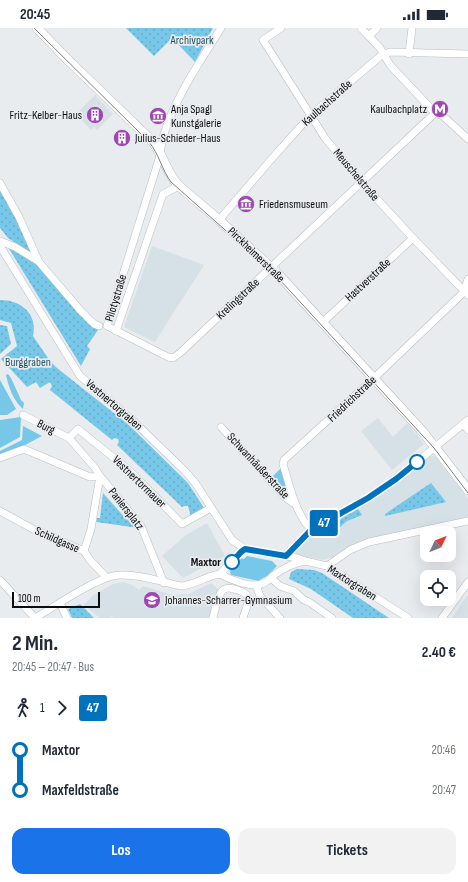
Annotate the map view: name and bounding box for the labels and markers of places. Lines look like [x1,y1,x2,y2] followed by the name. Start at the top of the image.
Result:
[430,99,450,119] metro station icon: Kaulbachplatz
[170,102,221,131] place label: Anja Spagl Kunstgalerie
[370,102,428,117] place label: Kaulbachplatz
[85,105,105,125] building icon: Fritz-Kelber-Haus
[148,106,168,126] museum icon: Anja Spagl Kunstgalerie
[9,108,82,123] place label: Fritz-Kelber-Haus
[112,128,132,148] building icon: Julius-Schieder-Haus
[134,131,221,146] place label: Julius-Schieder-Haus
[236,194,256,214] museum icon: Friedensmuseum
[259,197,328,212] place label: Friedensmuseum
[409,454,425,470] unlabelled marker
[224,554,240,570] marker: Maxtor
[191,555,221,570] place label: Maxtor
[142,590,162,610] school or university icon: Johannes-Scharrer-Gymnasium
[164,593,292,608] place label: Johannes-Scharrer-Gymnasium

